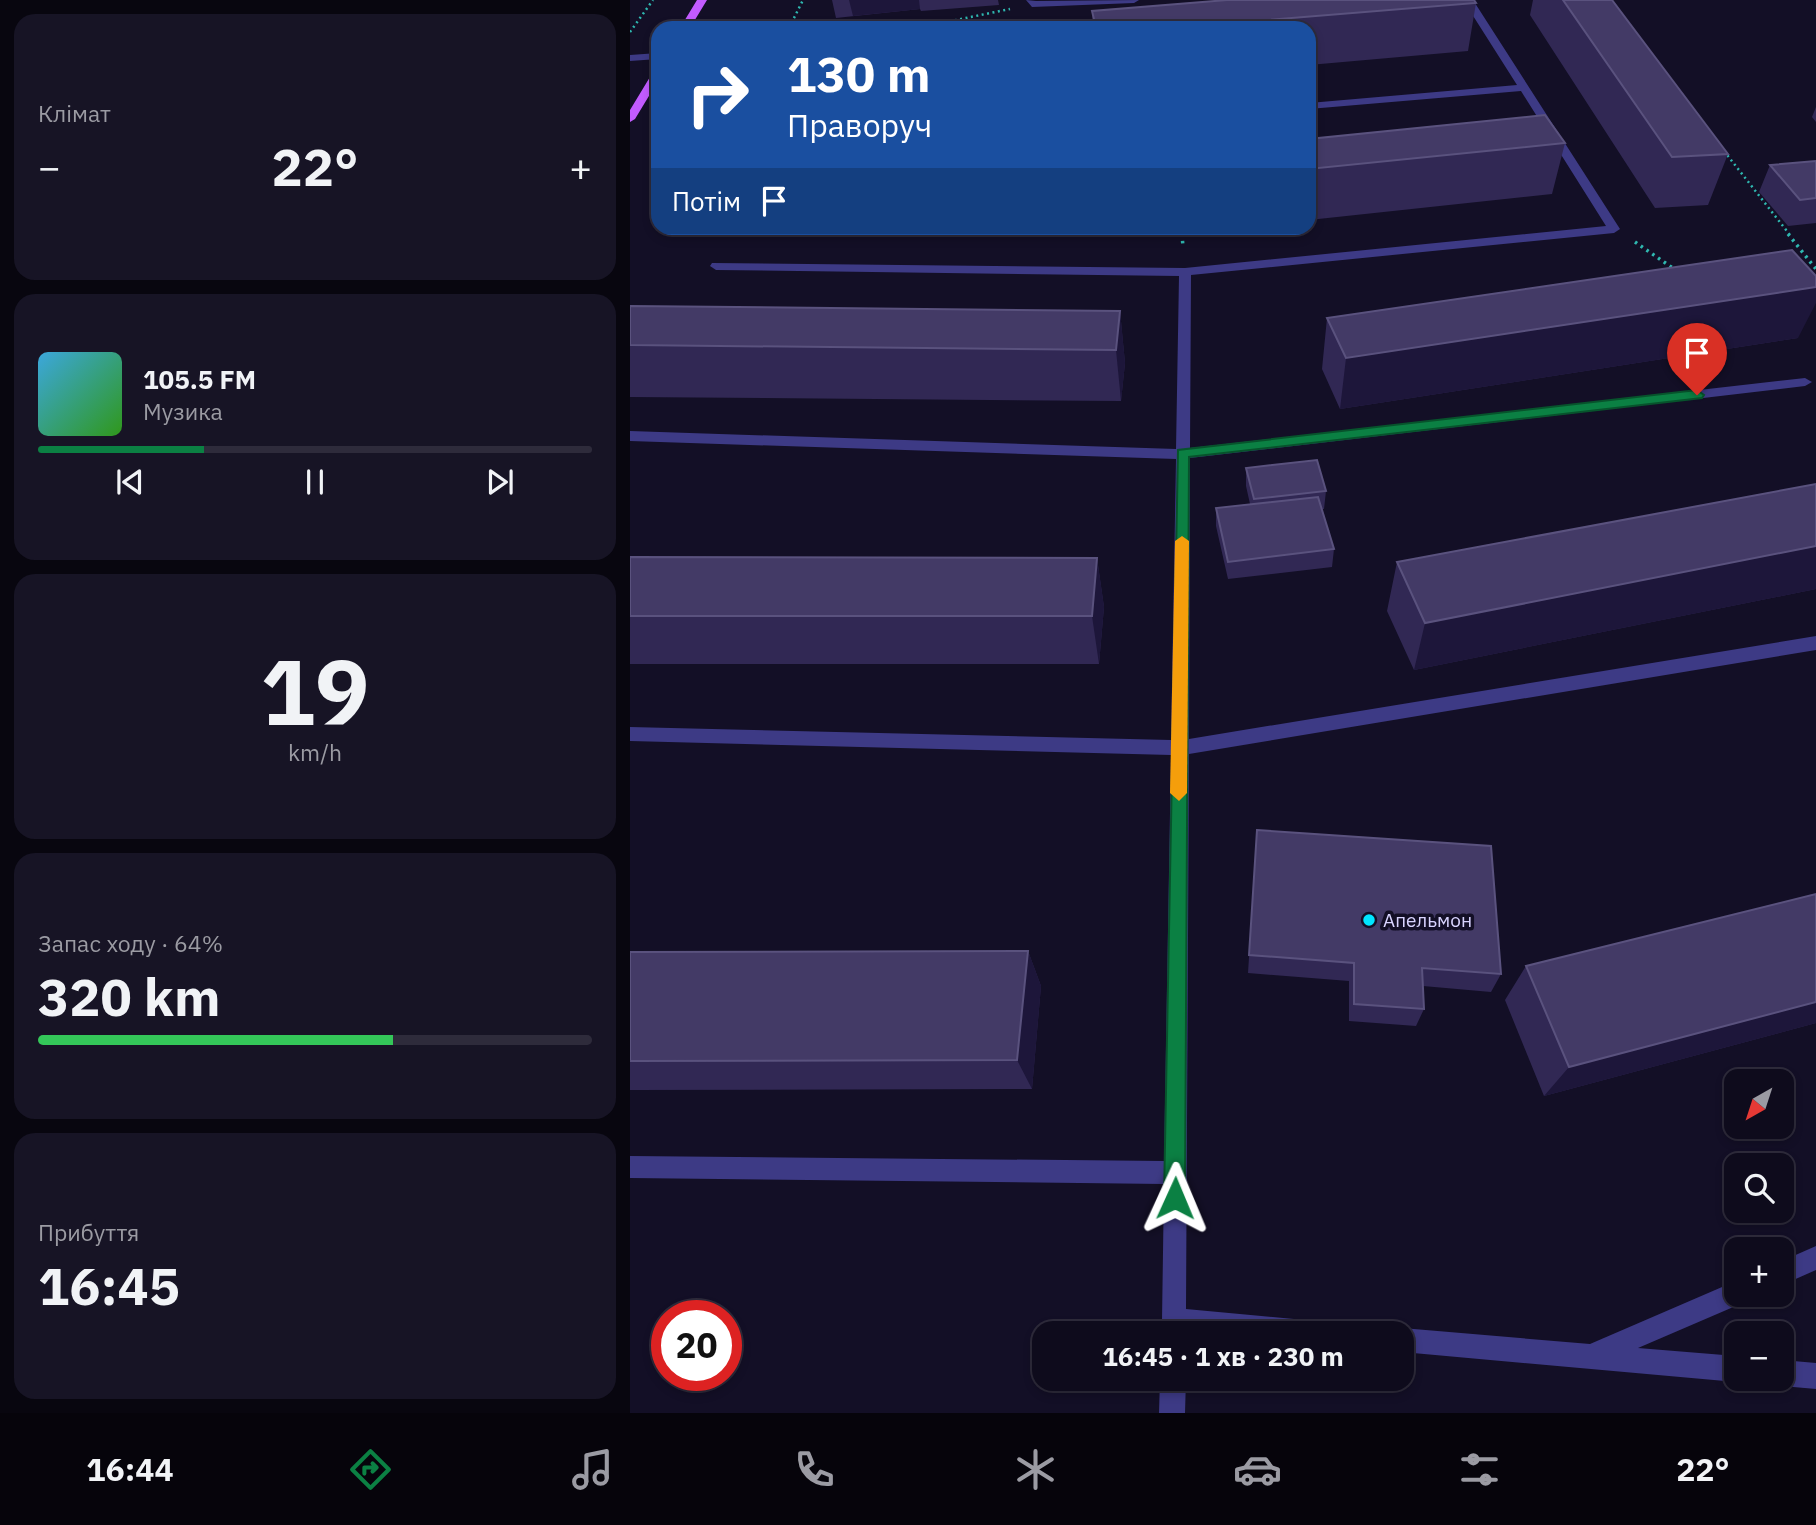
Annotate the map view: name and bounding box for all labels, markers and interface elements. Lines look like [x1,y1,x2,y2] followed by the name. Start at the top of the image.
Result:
[787,42,931,105] text: 130 m
[672,49,763,140] icon: right
[38,98,111,128] text: Клімат
[787,104,932,146] text: Праворуч
[272,133,358,200] text: 22°
[38,142,61,191] text: −
[569,142,592,191] text: +
[755,182,793,220] icon: arrive
[672,184,741,218] text: Потім
[1667,323,1727,395] pin
[1678,334,1716,372] icon: arrive
[143,362,256,396] text: 105.5 FM
[143,396,223,426] text: Музика
[111,463,149,501] icon: previous
[296,463,334,501] icon: pause
[481,463,519,501] icon: next
[260,632,370,750] text: 19
[288,737,342,767] text: km/h
[1383,908,1472,932] place label: Апельмон
[1361,912,1377,928] marker: Апельмон
[38,928,223,958] text: Запас ходу · 64%
[38,963,220,1030] text: 320 km
[1724,1069,1794,1139] north arrow
[1724,1069,1794,1391] map controls
[1724,1153,1794,1223] button: search
[1138,1161,1212,1235] position arrow
[38,1217,139,1247] text: Прибуття
[1724,1237,1794,1307] button: +
[38,1252,180,1319] text: 16:45
[651,1300,742,1391] speed limit sign: 20
[1724,1321,1794,1391] button: −
[1102,1339,1344,1373] text: 16:45 · 1 хв · 230 m
[346,1445,395,1494] icon: directions
[568,1445,617,1494] icon: music
[790,1445,839,1494] icon: phone
[1011,1445,1060,1494] icon: climate
[1233,1445,1282,1494] icon: car
[1455,1445,1504,1494] icon: filters
[86,1448,174,1490] text: 16:44
[1676,1448,1730,1490] text: 22°

